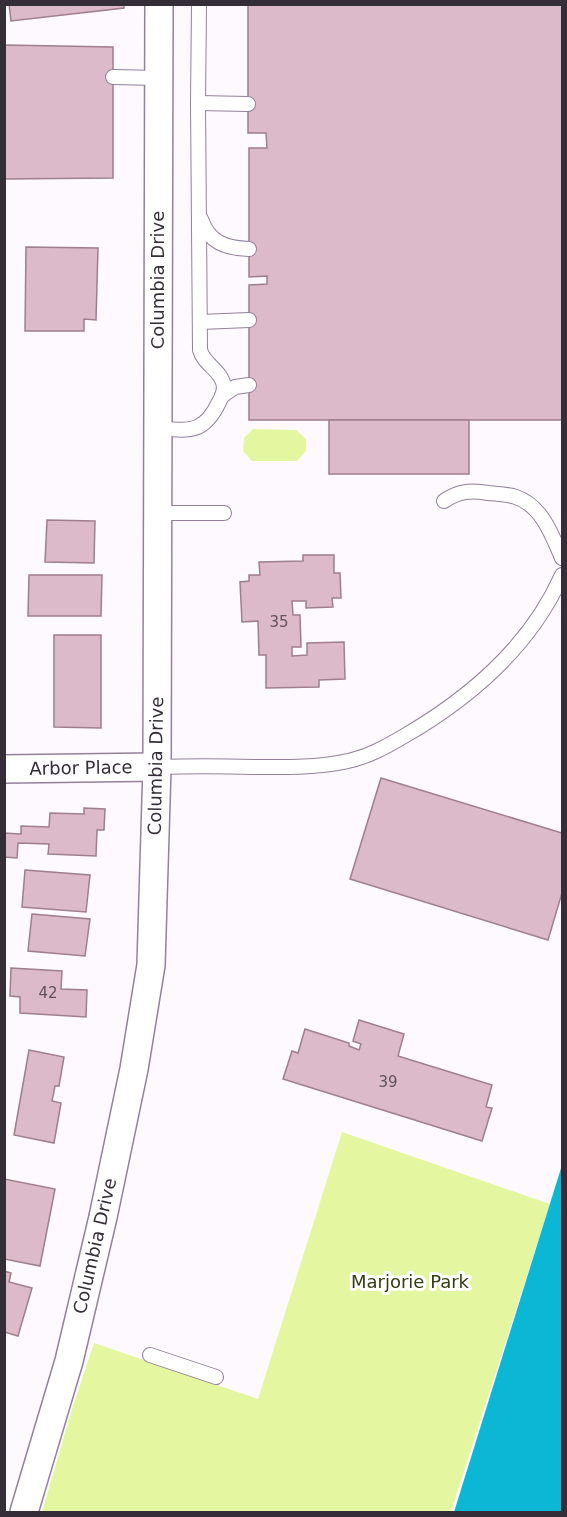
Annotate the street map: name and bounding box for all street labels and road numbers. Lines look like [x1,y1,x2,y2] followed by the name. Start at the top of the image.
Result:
[147,211,168,349] street label: Columbia Drive
[144,696,167,836] street label: Columbia Drive
[29,756,133,779] street label: Arbor Place
[69,1176,120,1316] street label: Columbia Drive

